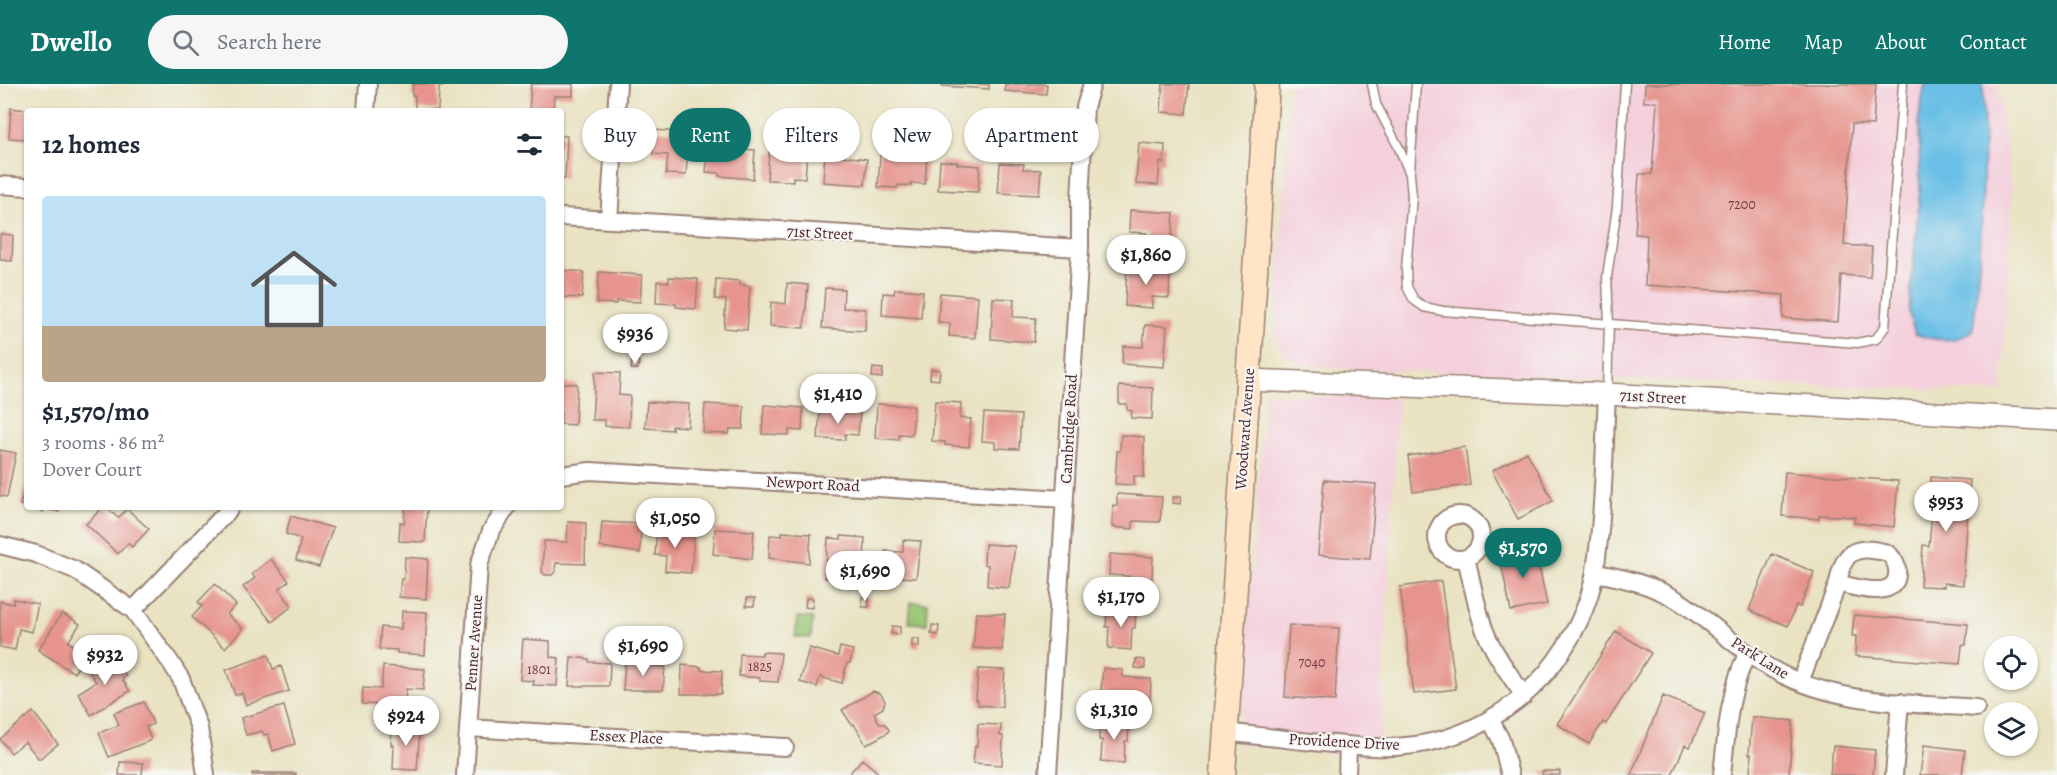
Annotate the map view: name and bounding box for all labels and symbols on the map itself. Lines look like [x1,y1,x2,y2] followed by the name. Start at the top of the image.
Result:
[1728,195,1756,214] house number: 7200
[786,220,854,246] street label: 71st Street
[1097,235,1195,286] pin: $1,860
[599,314,671,365] pin: $936
[1230,367,1260,492] street label: Woodward Avenue
[1055,373,1083,484] street label: Cambridge Road
[789,374,887,425] pin: $1,410
[1619,384,1687,410] street label: 71st Street
[766,471,861,497] street label: Newport Road
[1910,482,1982,533] pin: $953
[626,498,724,549] pin: $1,050
[1474,528,1572,579] pin: $1,570
[816,551,914,602] pin: $1,690
[1072,577,1170,628] pin: $1,170
[460,594,488,692] street label: Penner Avenue
[594,626,692,677] pin: $1,690
[1727,632,1793,684] street label: Park Lane
[69,635,141,686] pin: $932
[1298,653,1326,672] house number: 7040
[748,657,772,676] house number: 1825
[527,660,551,679] house number: 1801
[1065,690,1163,741] pin: $1,310
[370,696,442,747] pin: $924
[589,724,663,750] street label: Essex Place
[1288,728,1400,756] street label: Providence Drive

